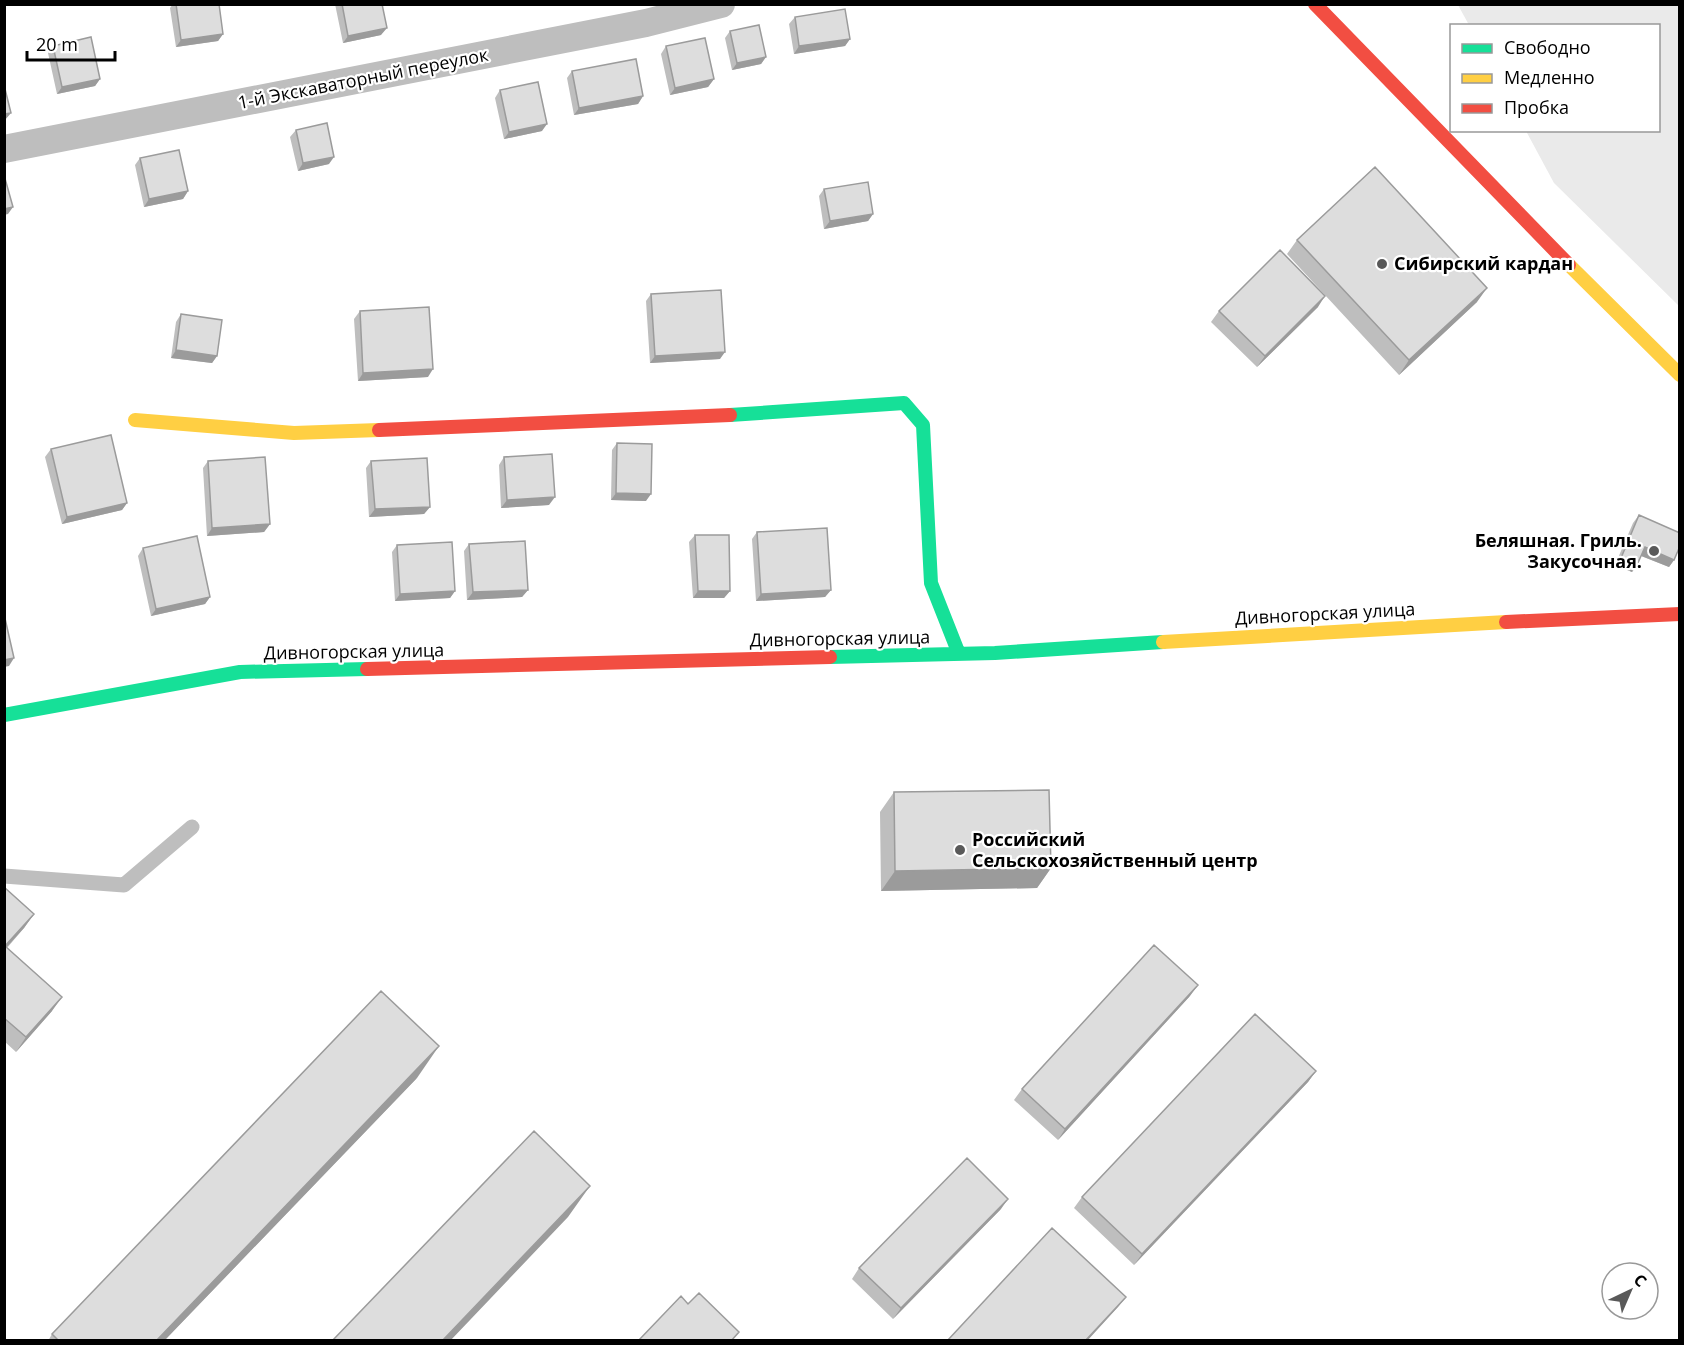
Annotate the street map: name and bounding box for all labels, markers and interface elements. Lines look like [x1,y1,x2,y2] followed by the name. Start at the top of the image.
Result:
[27,24,116,62] scale bar
[1450,24,1660,132] legend
[36,32,78,56] text: 20 m
[1504,35,1591,59] text: Свободно
[236,42,491,114] street label: 1-й Экскаваторный переулок
[1504,65,1595,89] text: Медленно
[1504,95,1569,119] text: Пробка
[1394,251,1573,275] place label: Сибирский кардан
[1375,257,1389,271] marker: Сибирский кардан
[1475,528,1642,573] place label: Беляшная. Гриль. Закусочная.
[1647,544,1661,558] marker: Беляшная. Гриль. Закусочная.
[1234,596,1416,630] street label: Дивногорская улица
[750,624,930,652] street label: Дивногорская улица
[264,637,444,665] street label: Дивногорская улица
[972,827,1258,872] place label: Российский Сельскохозяйственный центр
[953,843,967,857] marker: Российский Сельскохозяйственный центр
[1600,1261,1660,1321] north arrow
[1629,1269,1652,1292] text: С

